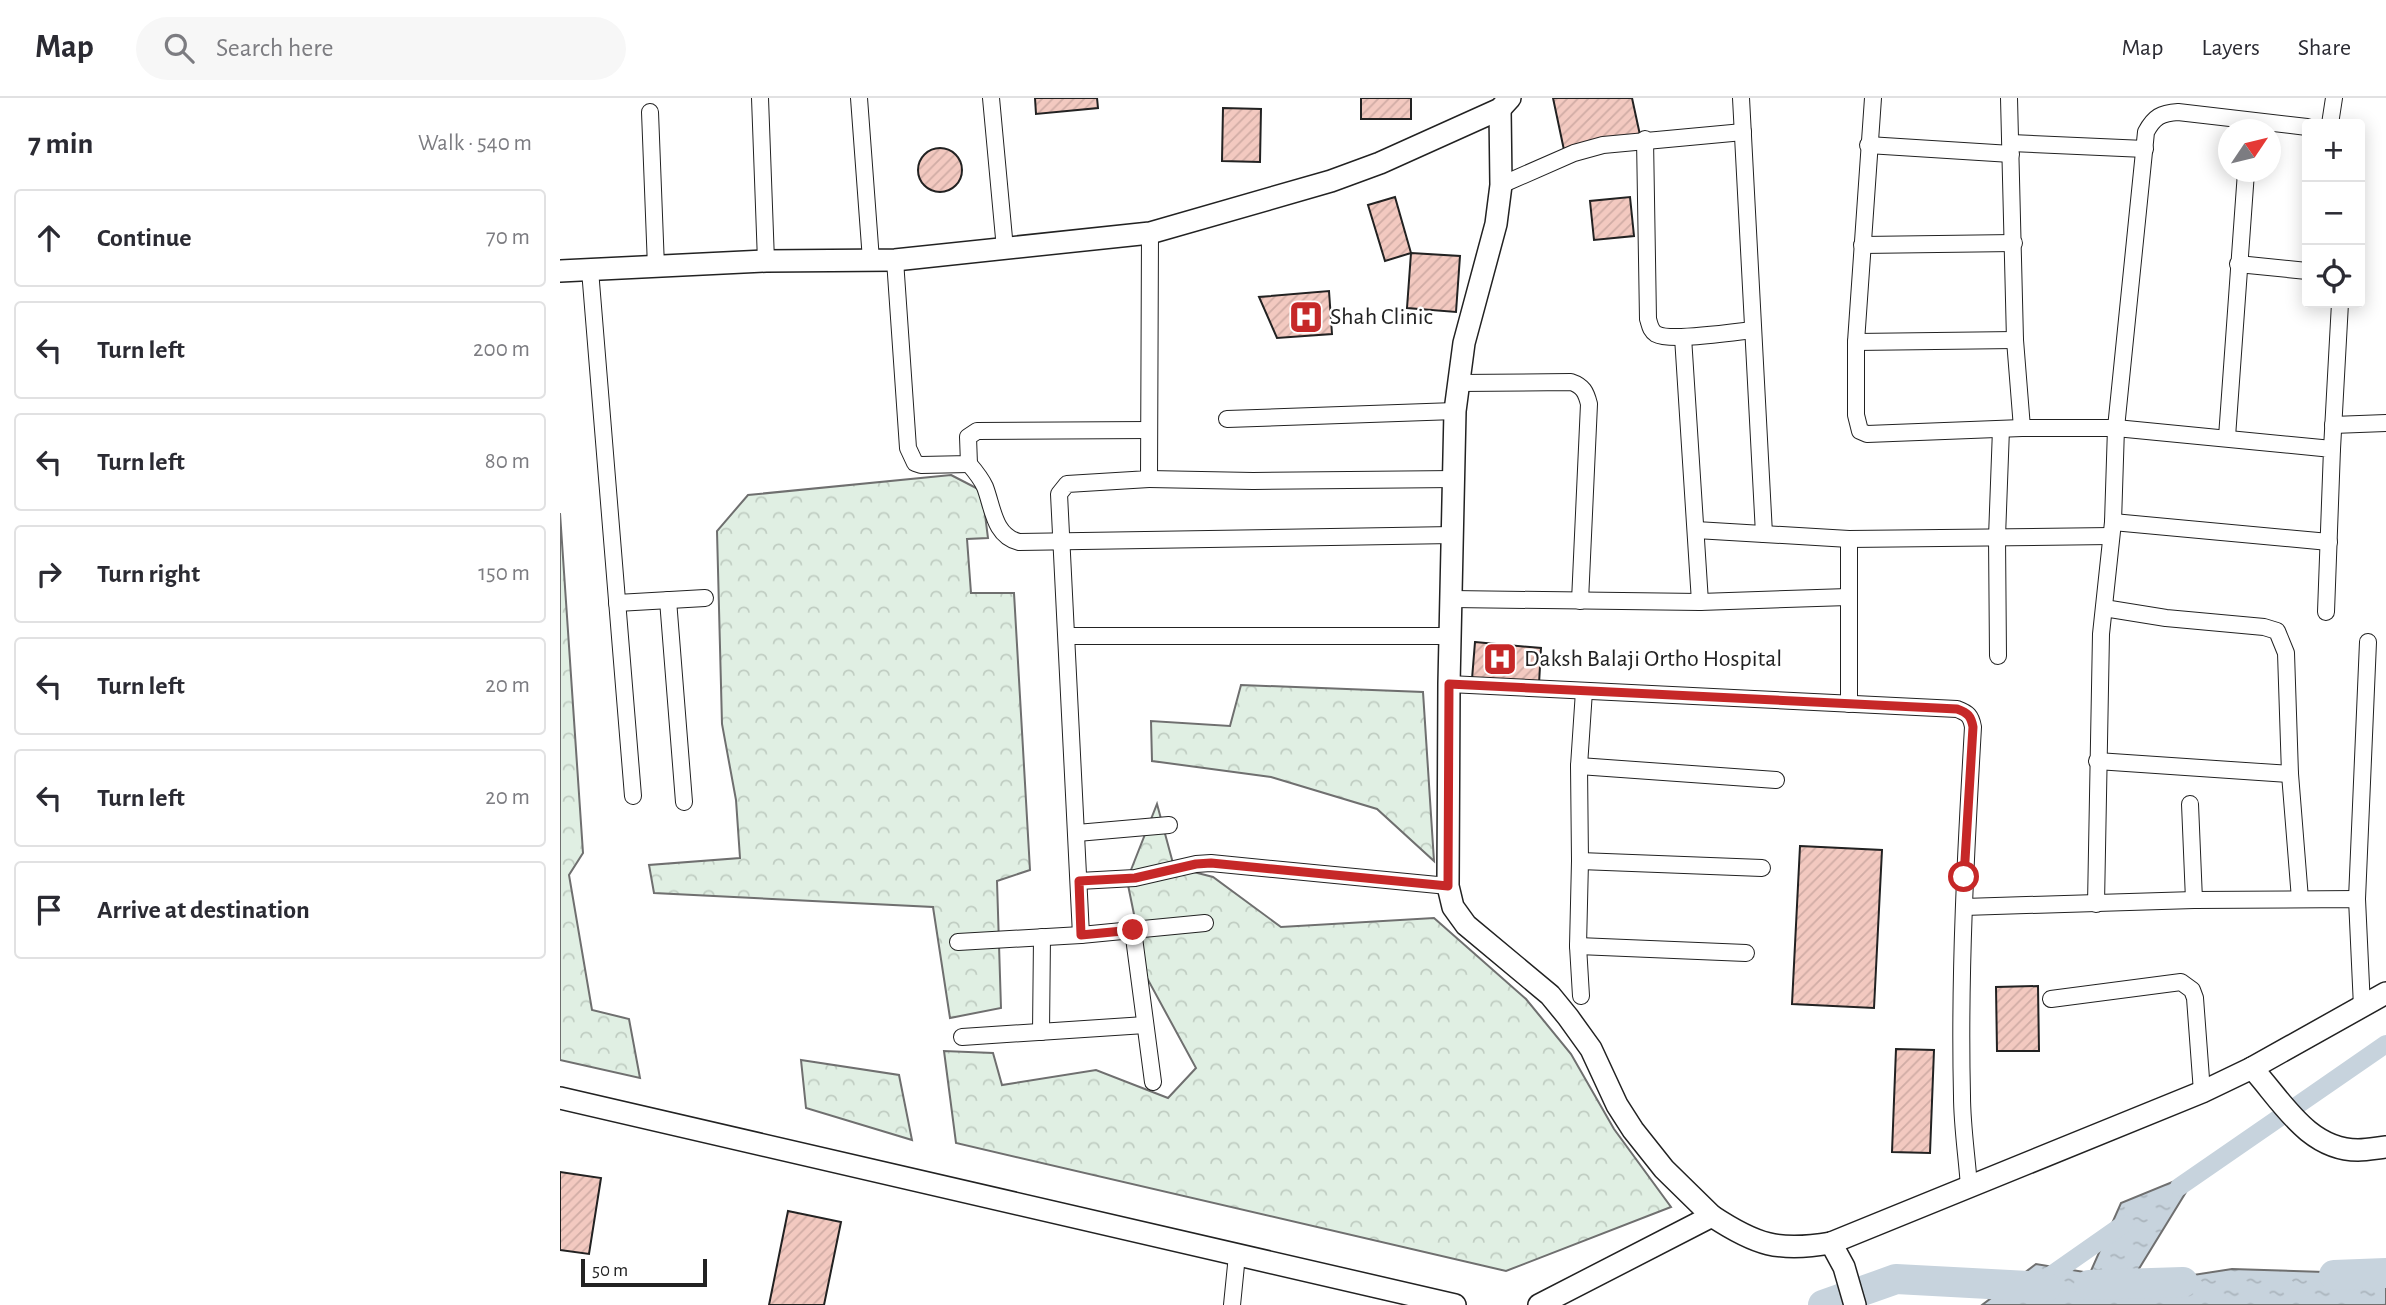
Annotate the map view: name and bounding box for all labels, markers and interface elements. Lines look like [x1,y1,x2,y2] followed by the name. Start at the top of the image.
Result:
[136,17,626,80] search box
[160,29,198,67] icon: search
[35,31,94,64] text: Map
[216,35,334,61] text: Search here
[2121,36,2163,60] text: Map
[2201,36,2260,60] text: Layers
[2298,36,2351,60] text: Share
[2218,119,2281,182] north arrow
[2302,119,2365,308] map controls
[2302,119,2365,182] button: +
[28,129,93,159] text: 7 min
[418,132,532,155] text: Walk · 540 m
[2302,182,2365,245] button: −
[30,219,68,257] icon: ahead
[97,225,192,251] text: Continue
[486,226,530,249] text: 70 m
[2302,245,2365,308] button: locate
[1287,298,1325,336] hospital icon: Shah Clinic
[1330,305,1433,329] place label: Shah Clinic
[30,331,68,369] icon: left
[97,337,185,363] text: Turn left
[473,338,530,361] text: 200 m
[30,443,68,481] icon: left
[97,449,185,475] text: Turn left
[485,450,530,473] text: 80 m
[30,555,68,593] icon: right
[97,561,200,587] text: Turn right
[478,562,530,585] text: 150 m
[1481,640,1519,678] hospital icon: Daksh Balaji Ortho Hospital
[1524,647,1782,671] place label: Daksh Balaji Ortho Hospital
[30,667,68,705] icon: left
[97,673,185,699] text: Turn left
[485,674,530,697] text: 20 m
[30,779,68,817] icon: left
[97,785,185,811] text: Turn left
[485,786,530,809] text: 20 m
[1948,861,1979,892] route start
[30,891,68,929] icon: arrive
[97,897,310,923] text: Arrive at destination
[1117,914,1148,945] route end
[581,1256,707,1288] scale bar
[592,1261,628,1280] text: 50 m

